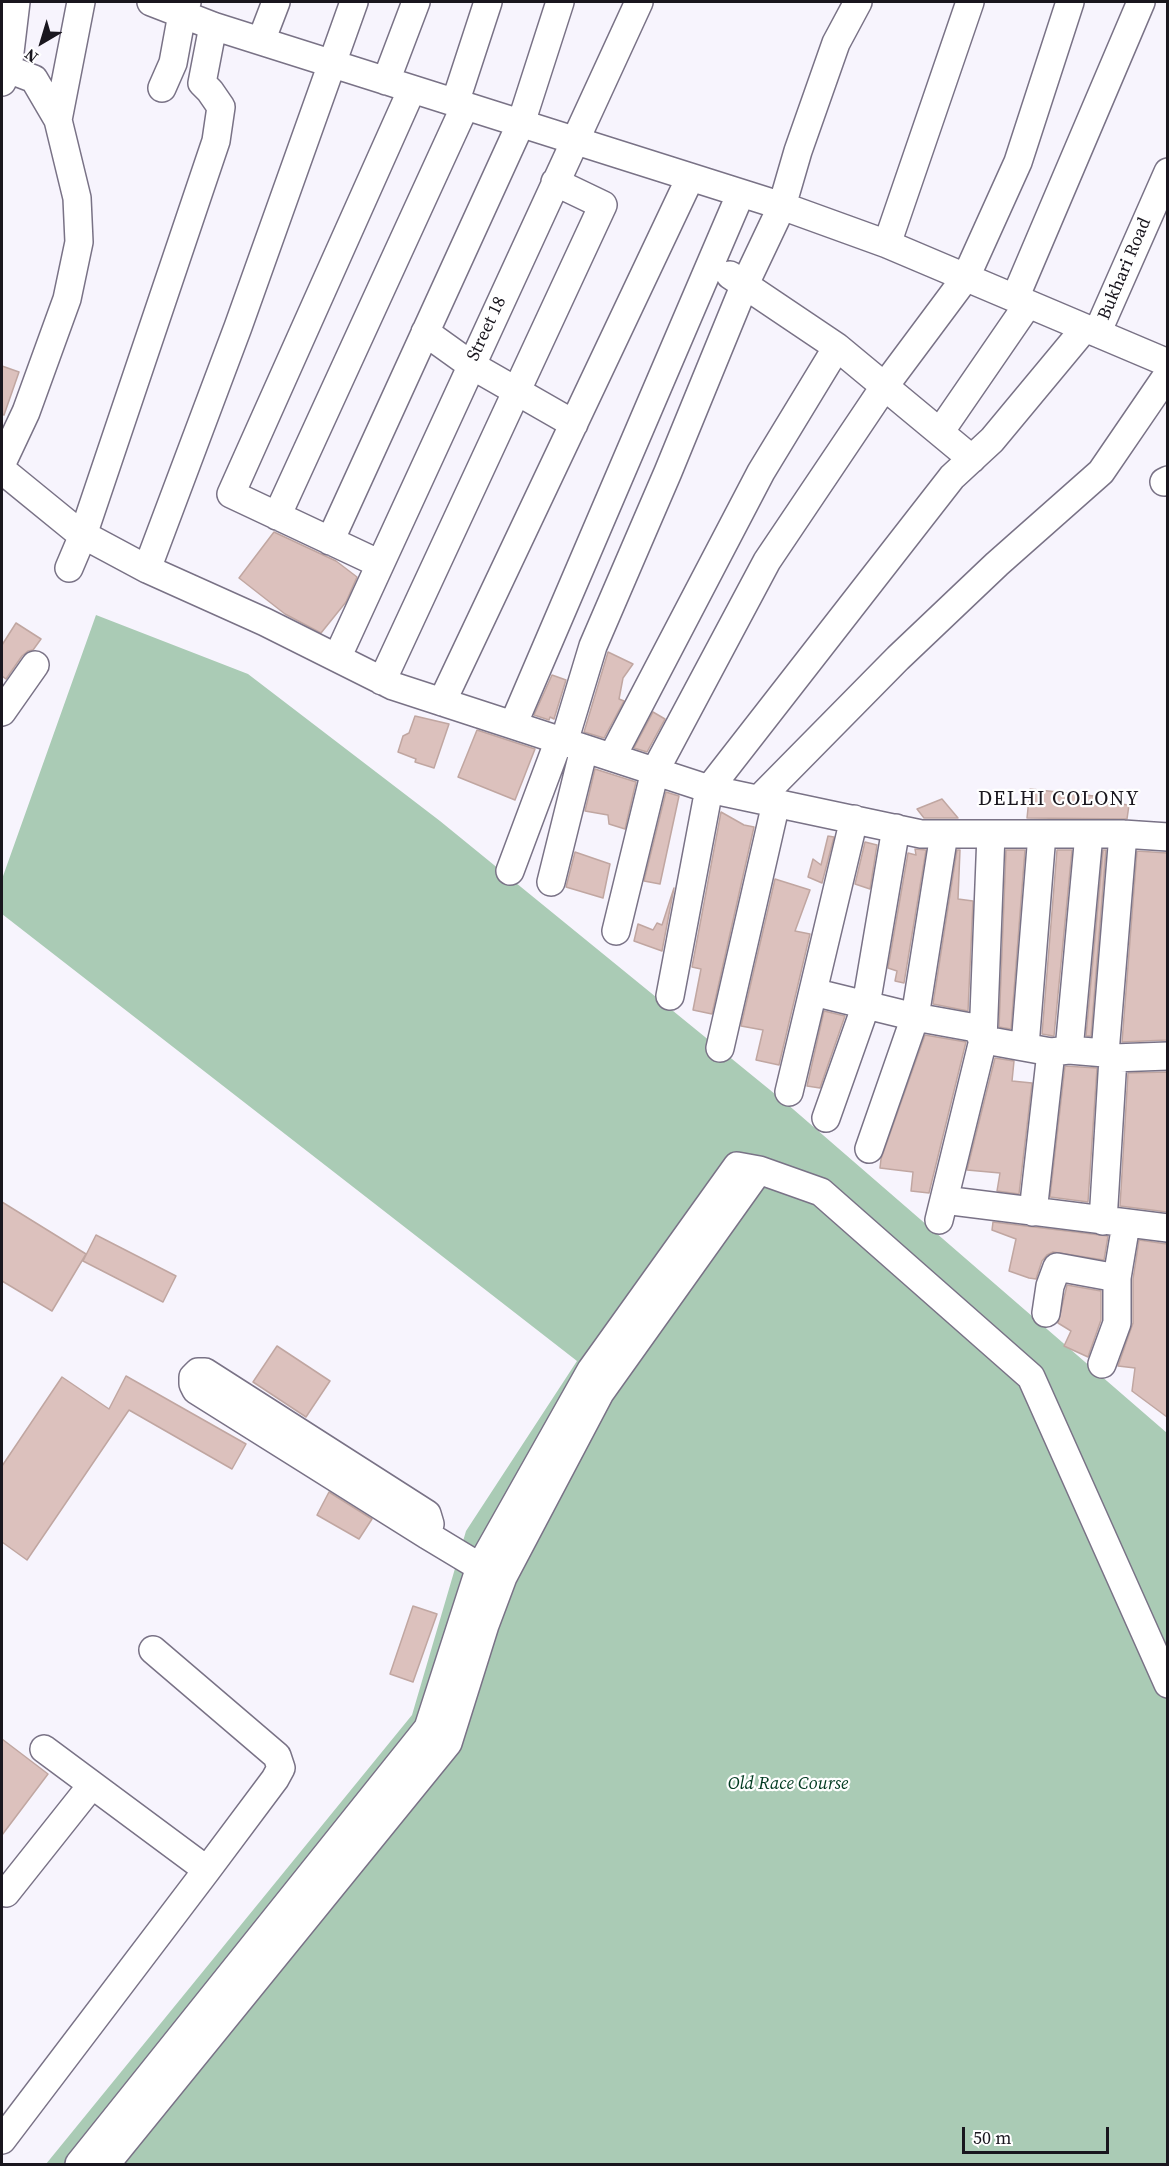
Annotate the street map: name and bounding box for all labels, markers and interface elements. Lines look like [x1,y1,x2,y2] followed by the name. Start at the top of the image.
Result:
[12,12,72,72] north arrow
[20,44,42,68] text: N
[1094,215,1156,323] street label: Bukhari Road
[463,293,511,365] street label: Street 18
[978,788,1140,812] district label: DELHI COLONY
[728,1773,848,1795] park label: Old Race Course
[965,2115,1112,2153] scale bar
[973,2125,1011,2150] text: 50 m

